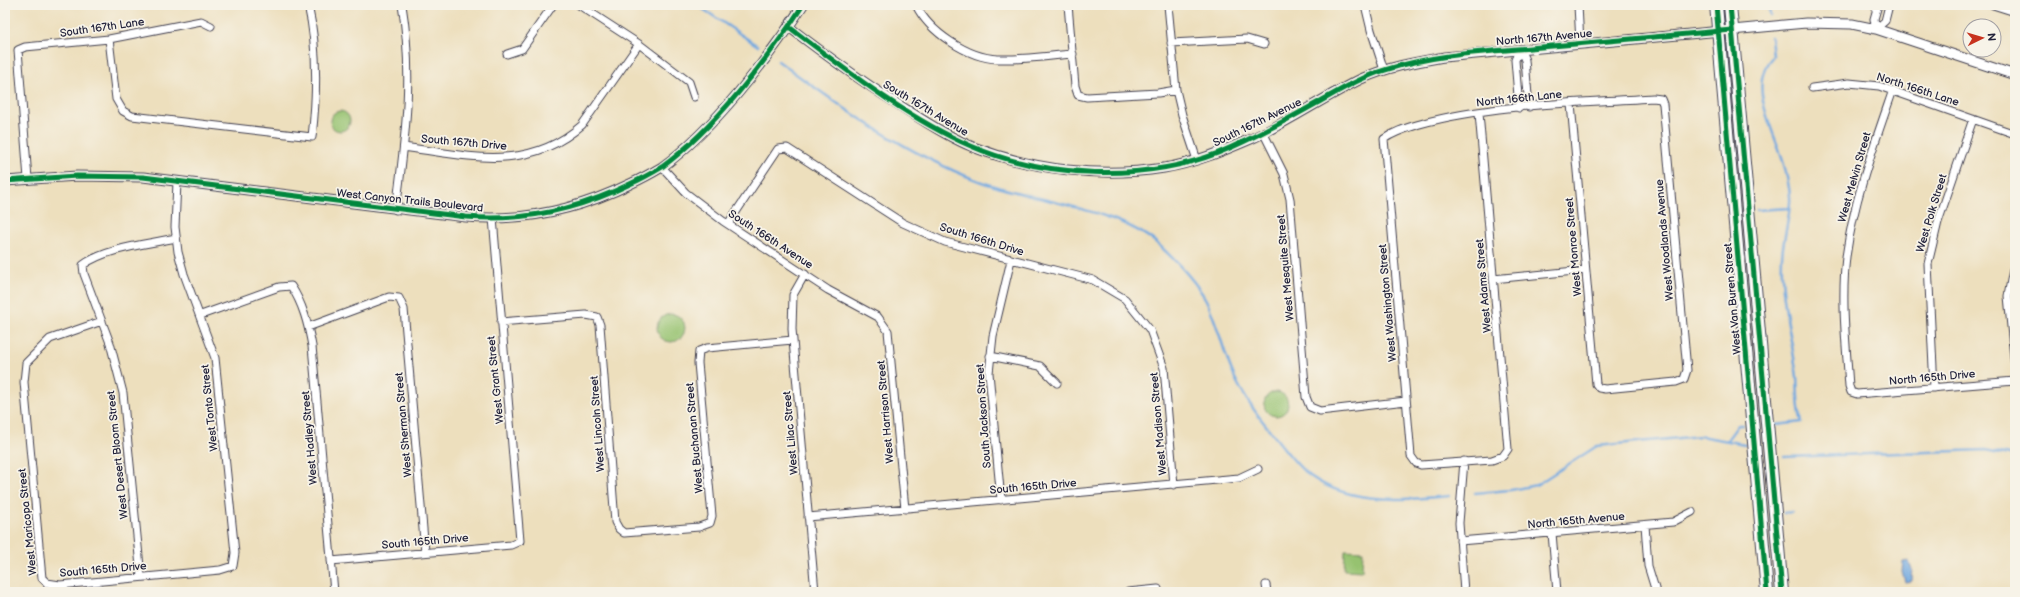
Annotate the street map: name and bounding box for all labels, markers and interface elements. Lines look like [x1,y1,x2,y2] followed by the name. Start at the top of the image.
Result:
[59,15,146,40] street label: South 167th Lane
[1962,18,2002,58] north arrow
[1495,27,1593,48] street label: North 167th Avenue
[1985,32,1998,42] text: N
[1875,70,1961,109] street label: North 166th Lane
[881,78,971,139] street label: South 167th Avenue
[1476,87,1563,109] street label: North 166th Lane
[1211,95,1304,150] street label: South 167th Avenue
[1835,130,1874,224] street label: West Melvin Street
[421,132,508,153] street label: South 167th Drive
[1913,172,1950,254] street label: West Polk Street
[1653,178,1676,301] street label: West Woodlands Avenue
[336,186,484,215] street label: West Canyon Trails Boulevard
[1563,196,1584,297] street label: West Monroe Street
[726,207,816,272] street label: South 166th Avenue
[1274,214,1297,322] street label: West Mesquite Street
[938,220,1026,259] street label: South 166th Drive
[1473,238,1494,333] street label: West Adams Street
[1721,242,1744,355] street label: West Van Buren Street
[1376,243,1399,362] street label: West Washington Street
[484,335,507,425] street label: West Grant Street
[874,359,896,464] street label: West Harrison Street
[198,363,221,452] street label: West Tonto Street
[973,363,994,469] street label: South Jackson Street
[1888,367,1976,388] street label: North 165th Drive
[392,371,415,478] street label: West Sherman Street
[1147,371,1169,476] street label: West Madison Street
[588,375,607,473] street label: West Lincoln Street
[683,381,706,494] street label: West Buchanan Street
[104,390,131,520] street label: West Desert Bloom Street
[299,390,320,485] street label: West Hadley Street
[780,390,801,475] street label: West Lilac Street
[15,467,40,576] street label: West Maricopa Street
[989,476,1077,497] street label: South 165th Drive
[1527,510,1626,531] street label: North 165th Avenue
[381,531,469,552] street label: South 165th Drive
[59,559,147,580] street label: South 165th Drive

